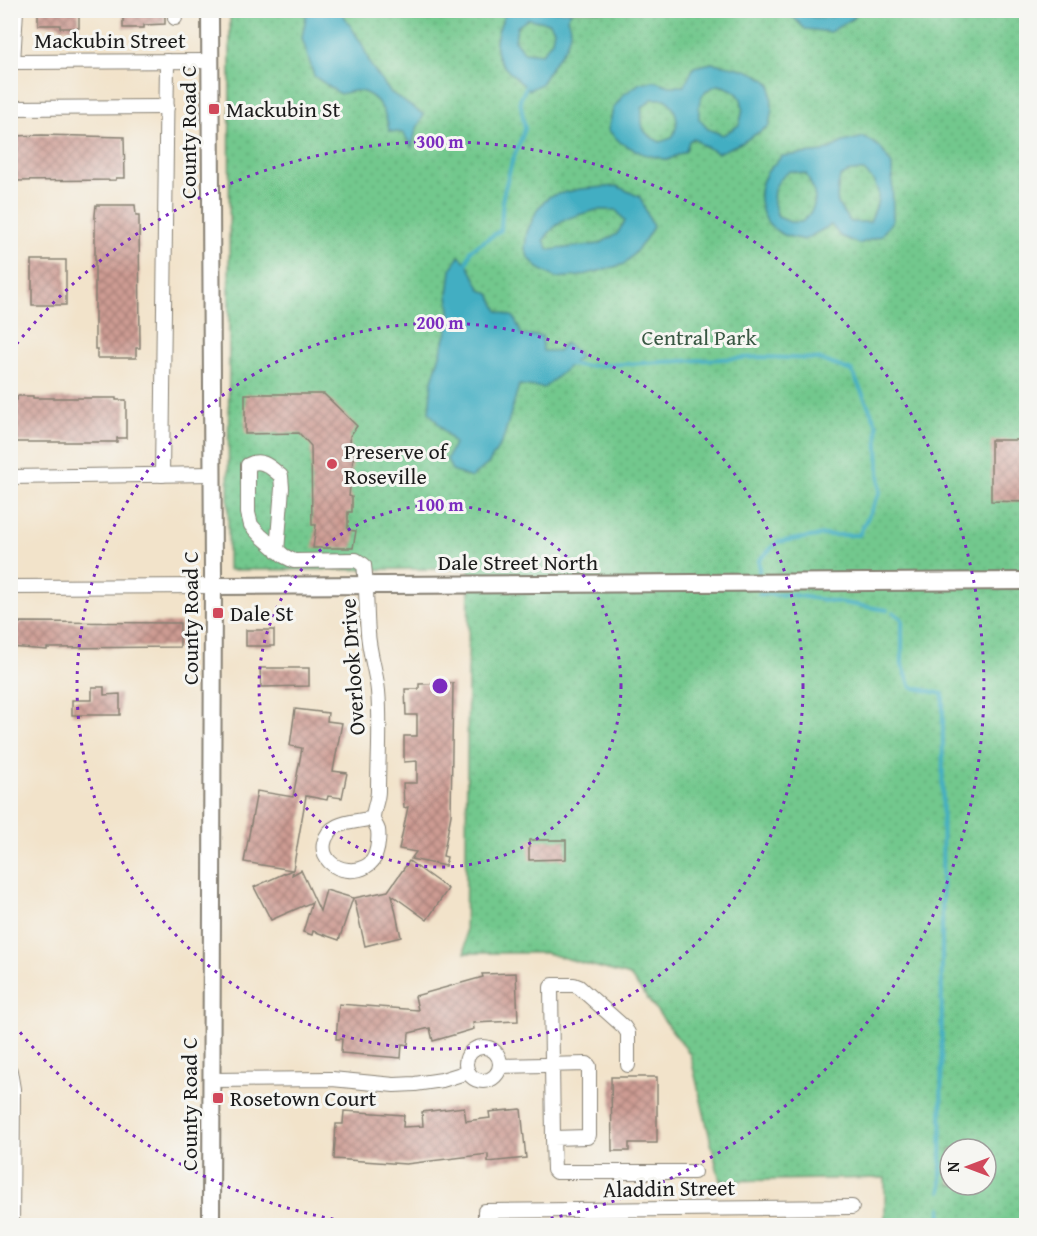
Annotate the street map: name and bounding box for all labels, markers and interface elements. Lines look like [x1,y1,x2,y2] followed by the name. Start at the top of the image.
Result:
[34,24,186,56] street label: Mackubin Street
[172,65,204,199] street label: County Road C
[226,93,340,125] place label: Mackubin St
[207,102,221,116] marker: Mackubin St
[416,128,464,155] text: 300 m
[416,309,464,336] text: 200 m
[641,321,757,353] park label: Central Park
[344,435,450,492] place label: Preserve of Roseville
[325,457,339,471] marker: Preserve of Roseville
[416,491,464,518] text: 100 m
[438,546,599,578] street label: Dale Street North
[174,551,206,685] street label: County Road C
[230,597,294,629] place label: Dale St
[331,597,373,737] street label: Overlook Drive
[211,606,225,620] marker: Dale St
[430,676,450,696] centre of rings
[173,1037,205,1171] street label: County Road C
[230,1082,377,1114] place label: Rosetown Court
[211,1091,225,1105] marker: Rosetown Court
[938,1137,998,1197] north arrow
[941,1161,965,1172] text: N
[603,1171,736,1205] street label: Aladdin Street

